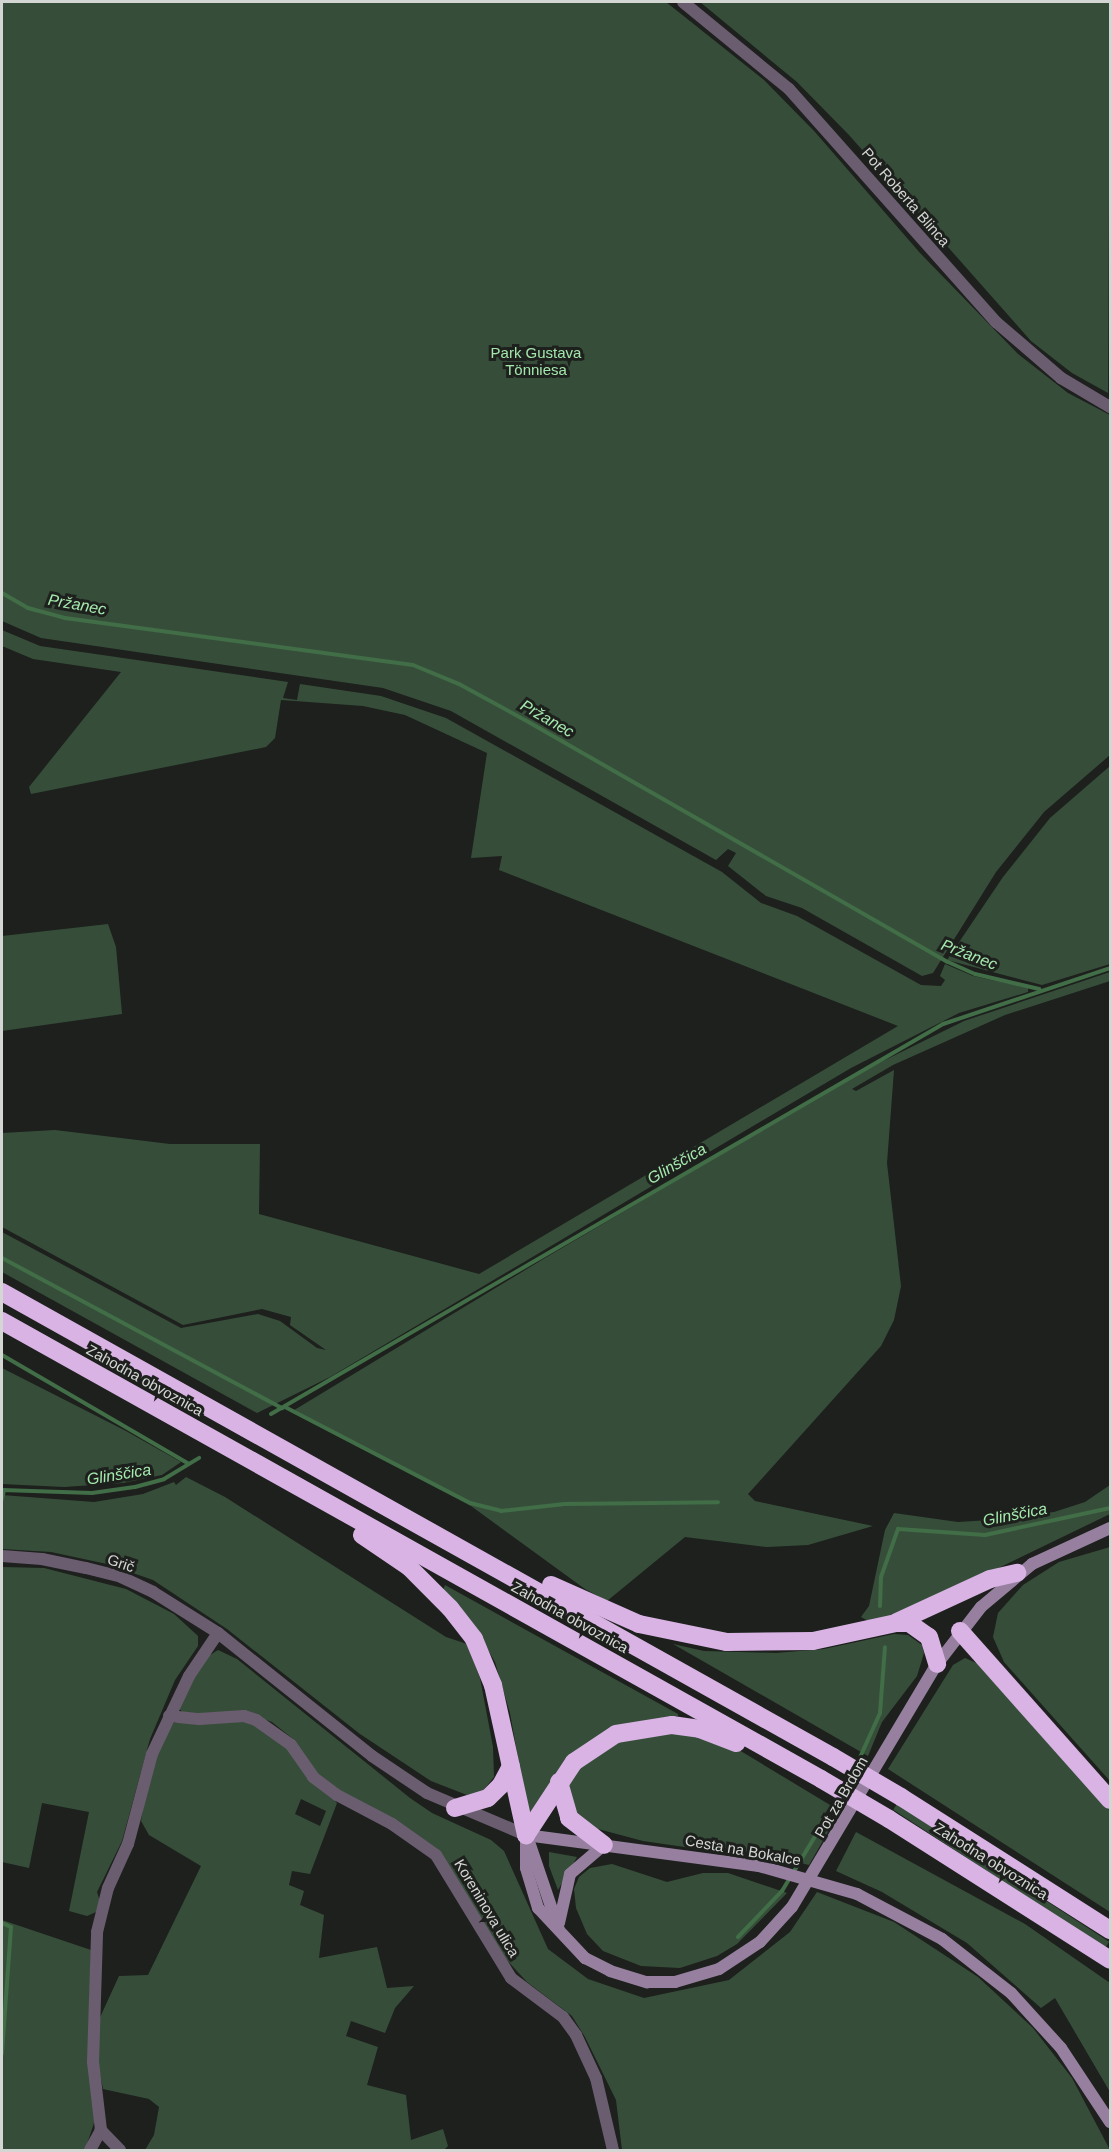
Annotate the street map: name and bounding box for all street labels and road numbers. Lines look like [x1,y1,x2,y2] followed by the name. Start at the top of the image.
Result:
[858,144,954,250] street label: Pot Roberta Blinca
[83,1340,207,1420] street label: Zahodna obvoznica
[105,1550,137,1576] street label: Grič
[508,1577,632,1657] street label: Zahodna obvoznica
[810,1753,872,1841] street label: Pot za Brdom
[931,1819,1051,1903] street label: Zahodna obvoznica
[684,1831,802,1869] street label: Cesta na Bokalce
[451,1856,523,1960] street label: Koreninova ulica

